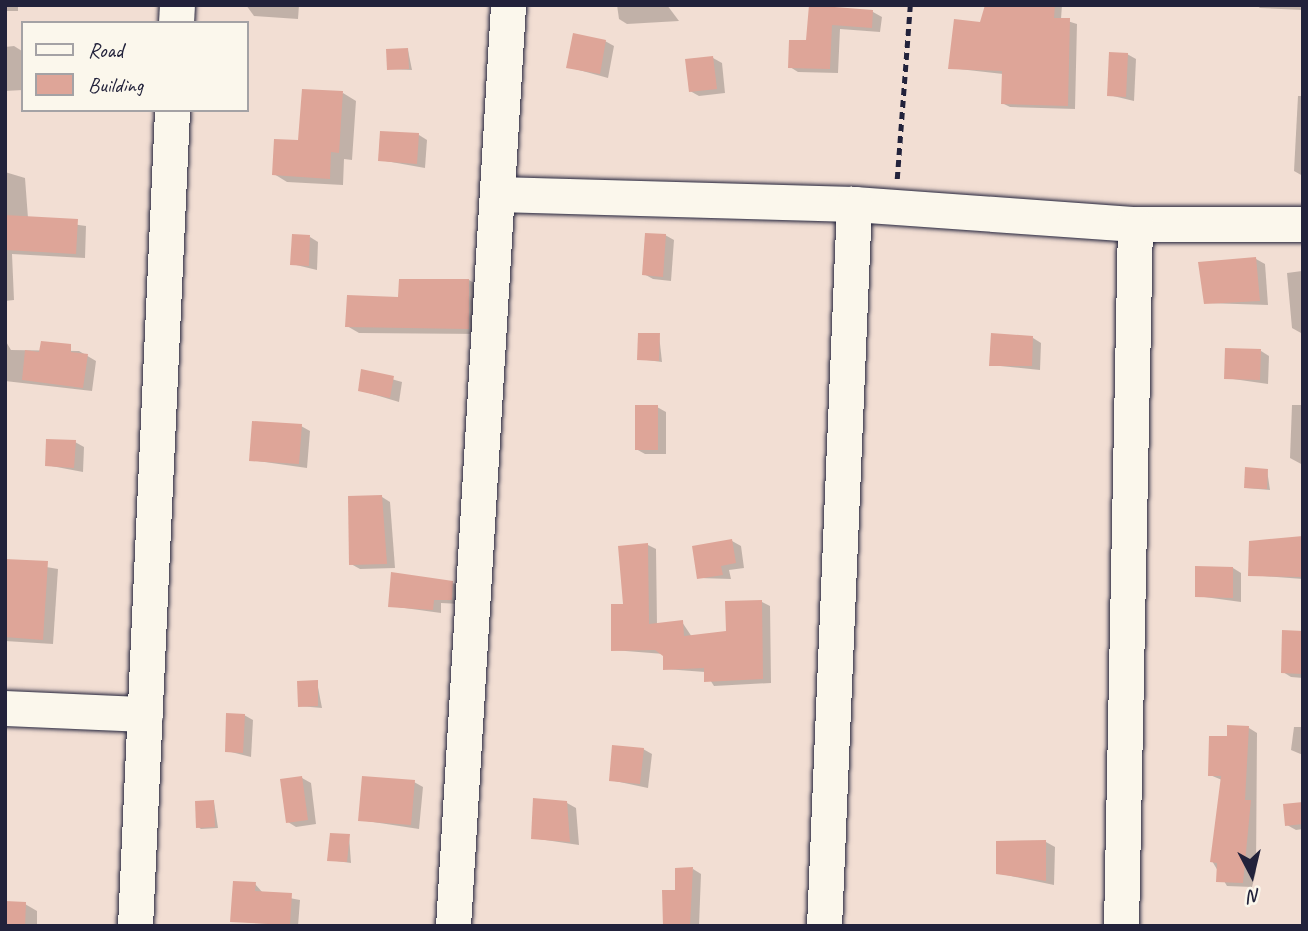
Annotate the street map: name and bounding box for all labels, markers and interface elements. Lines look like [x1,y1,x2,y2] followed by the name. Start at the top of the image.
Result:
[21,21,248,112] legend
[88,37,123,63] text: Road
[88,72,143,98] text: Building
[1217,840,1287,910] north arrow
[1247,883,1262,908] text: N

